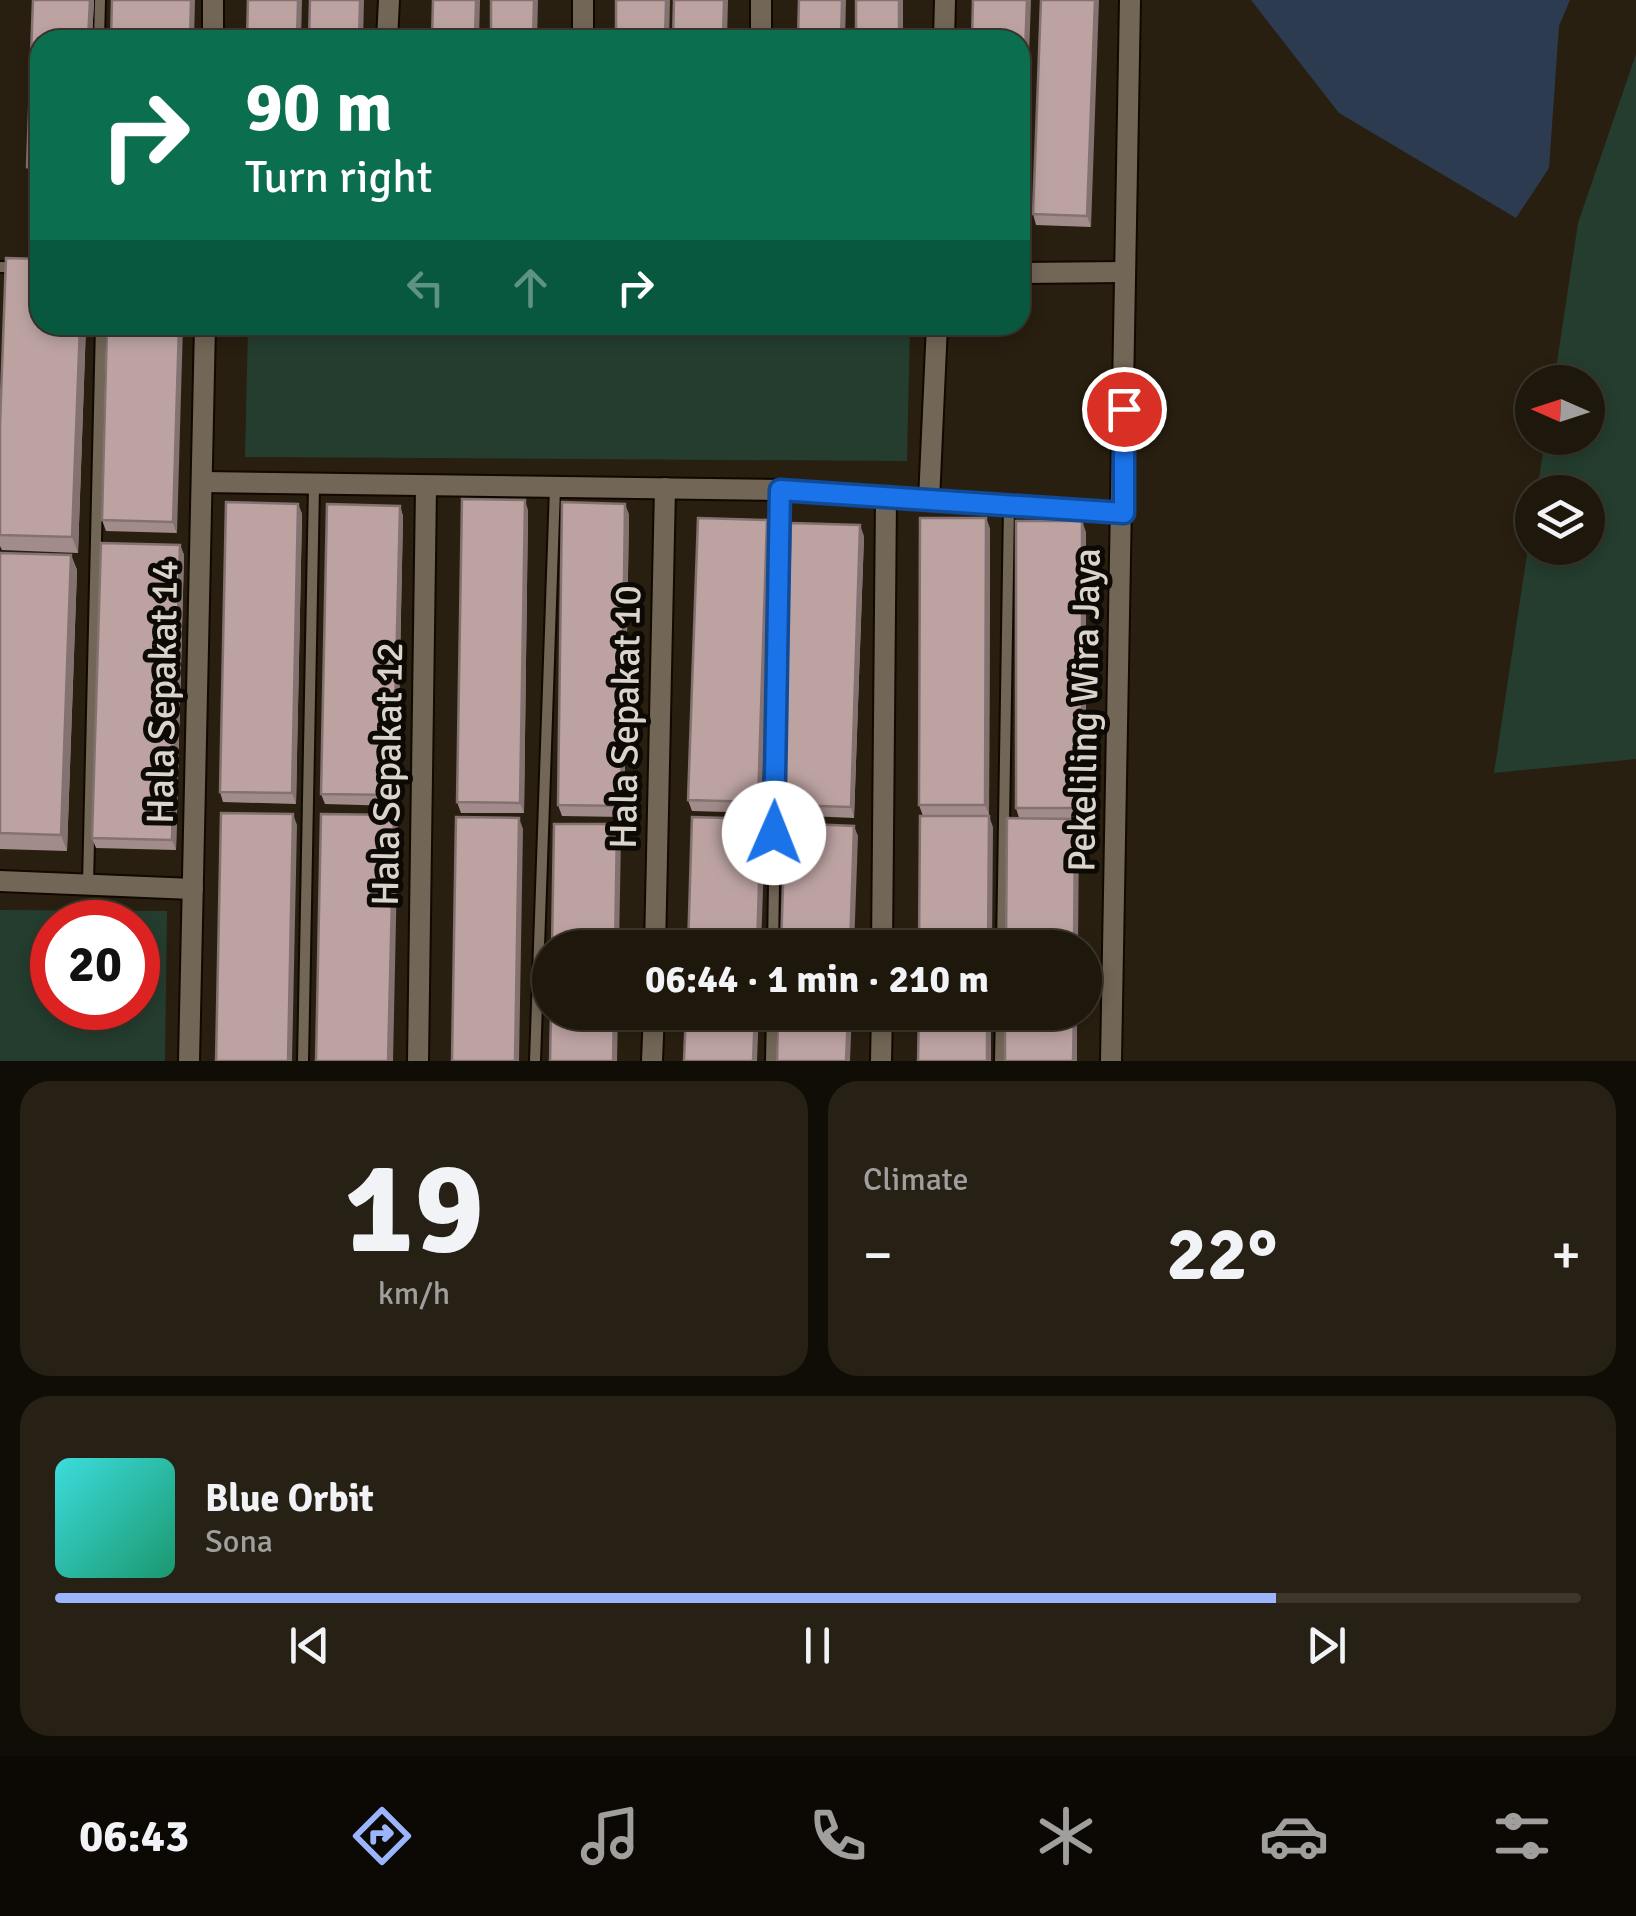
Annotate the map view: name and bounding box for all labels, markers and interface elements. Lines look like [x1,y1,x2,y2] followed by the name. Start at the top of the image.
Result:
[245,64,393,150] text: 90 m
[80,70,210,200] icon: right
[245,150,433,205] text: Turn right
[398,260,453,315] icon: left
[503,260,558,315] icon: ahead
[608,260,663,315] icon: right
[1515,365,1605,455] north arrow
[1515,365,1605,565] map controls
[1082,367,1167,452] pin
[1097,382,1152,437] icon: arrive
[1515,475,1605,565] button: layers
[1058,548,1111,872] street label: Pekeliling Wira Jaya
[137,560,188,824] street label: Hala Sepakat 14
[600,585,651,849] street label: Hala Sepakat 10
[362,642,413,906] street label: Hala Sepakat 12
[722,781,826,885] position arrow
[30,900,160,1030] speed limit sign: 20
[645,956,989,1003] text: 06:44 · 1 min · 210 m
[344,1129,484,1289] text: 19
[863,1160,969,1199] text: Climate
[1167,1208,1278,1301] text: 22°
[863,1221,893,1289] text: −
[1551,1221,1581,1289] text: +
[378,1274,450,1313] text: km/h
[205,1475,374,1522] text: Blue Orbit
[205,1522,273,1561] text: Sona
[282,1618,337,1673] icon: previous
[790,1618,845,1673] icon: pause
[1299,1618,1354,1673] icon: next
[347,1801,417,1871] icon: directions
[575,1801,645,1871] icon: music
[803,1801,873,1871] icon: phone
[1031,1801,1101,1871] icon: climate
[1259,1801,1329,1871] icon: car
[1487,1801,1557,1871] icon: filters
[79,1809,189,1864] text: 06:43

